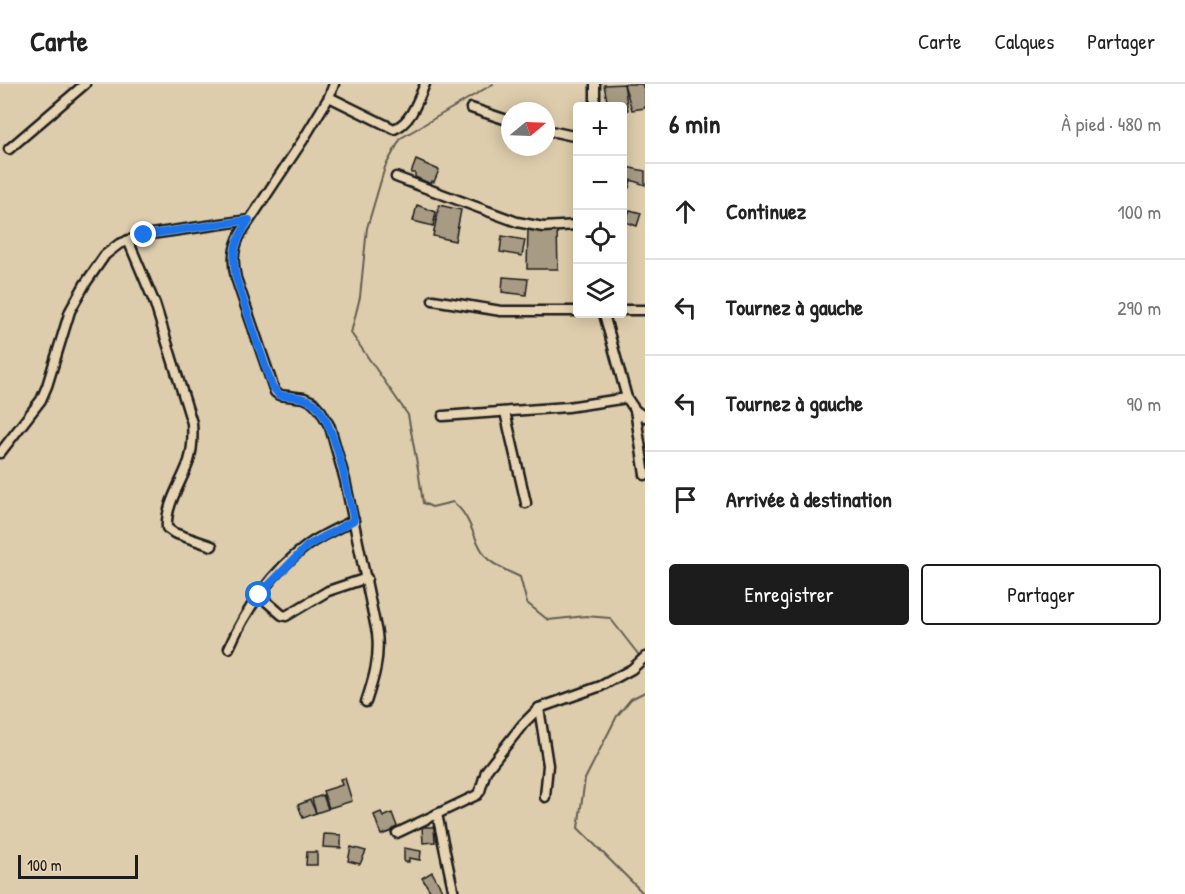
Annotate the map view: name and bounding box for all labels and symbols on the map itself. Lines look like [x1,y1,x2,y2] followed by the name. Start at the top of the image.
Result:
[501,102,555,156] north arrow
[130,221,156,247] route end
[245,581,271,607] route start
[18,852,138,880] scale bar

